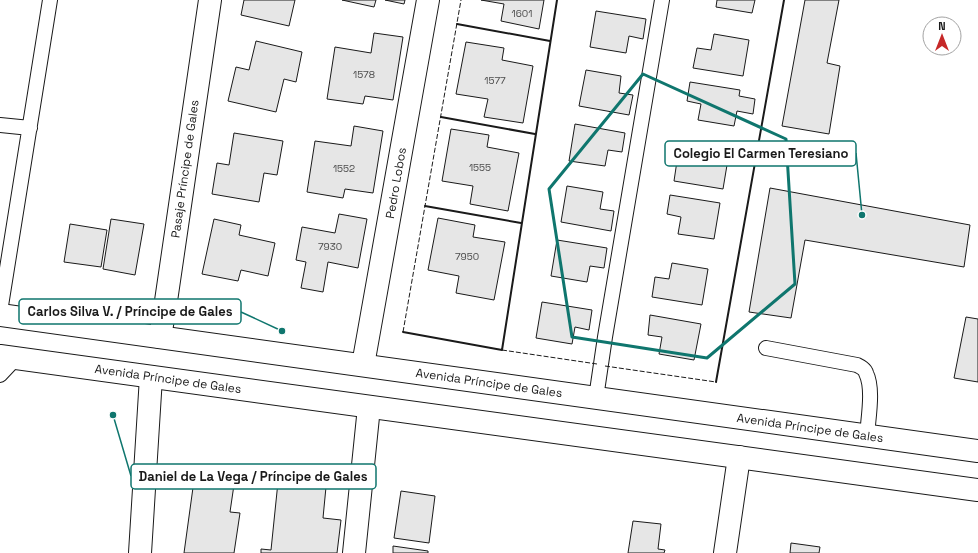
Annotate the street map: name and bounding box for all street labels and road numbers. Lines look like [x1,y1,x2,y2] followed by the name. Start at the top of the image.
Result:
[167,99,203,239] street label: Pasaje Príncipe de Gales
[382,146,410,220] street label: Pedro Lobos
[94,361,242,397] street label: Avenida Príncipe de Gales
[415,365,563,401] street label: Avenida Príncipe de Gales
[736,410,884,446] street label: Avenida Príncipe de Gales

